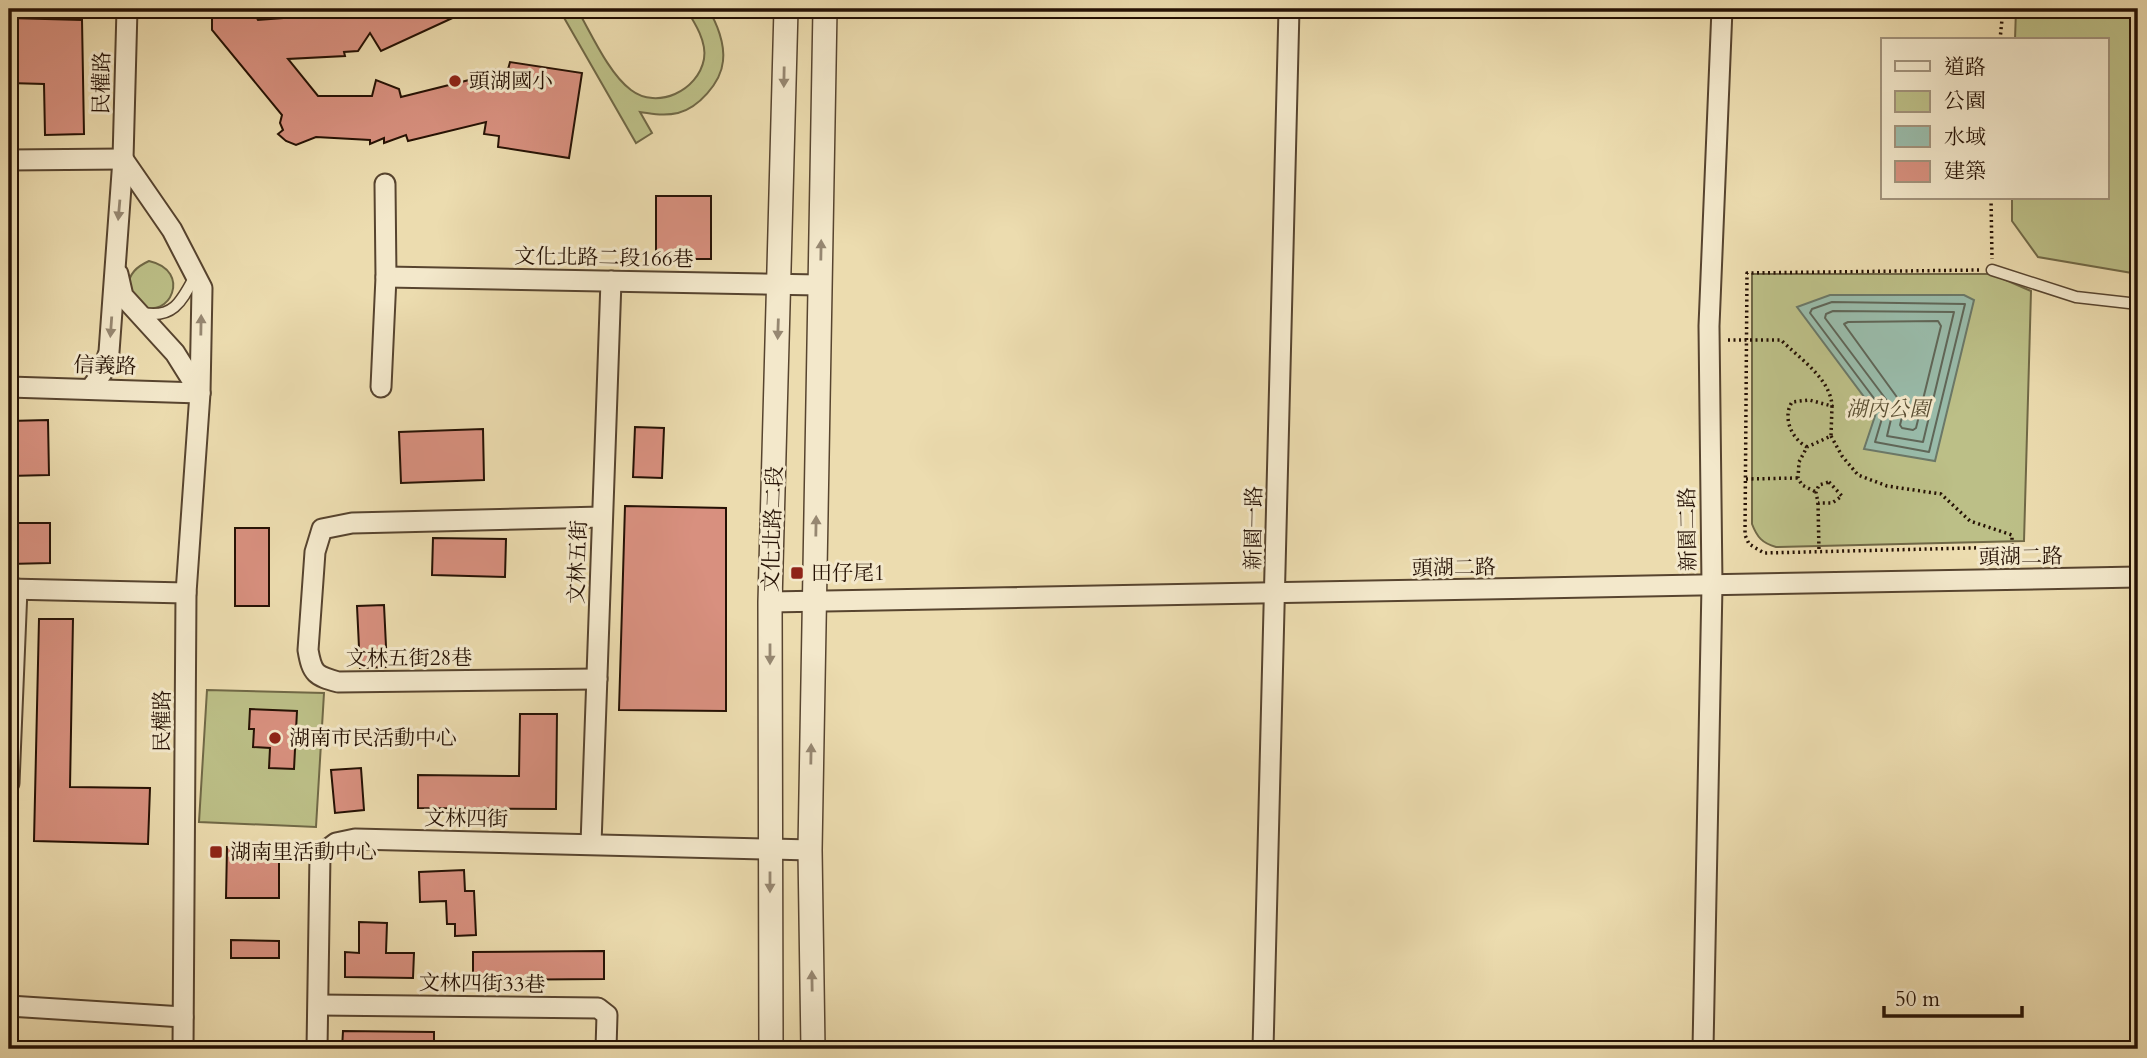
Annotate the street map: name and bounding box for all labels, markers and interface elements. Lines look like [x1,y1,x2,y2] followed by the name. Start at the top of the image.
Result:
[1881,38,2108,200] legend
[87,51,117,115] street label: 民權路
[1944,53,1986,82] text: 道路
[779,66,790,88] one-way arrow
[469,67,553,96] place label: 頭湖國小
[447,73,463,89] marker: 頭湖國小
[1944,87,1986,116] text: 公園
[1944,123,1986,152] text: 水域
[1944,157,1986,186] text: 建築
[113,199,124,221] one-way arrow
[815,238,826,260] one-way arrow
[514,242,694,274] street label: 文化北路二段166巷
[196,313,207,335] one-way arrow
[105,316,116,338] one-way arrow
[773,318,784,340] one-way arrow
[73,350,137,382] street label: 信義路
[1846,395,1933,424] park label: 湖內公園
[756,466,790,592] street label: 文化北路二段
[1239,486,1269,570] street label: 新園一路
[1673,487,1703,571] street label: 新園二路
[810,515,821,537] one-way arrow
[562,520,594,604] street label: 文林五街
[1979,542,2063,572] street label: 頭湖二路
[1412,553,1496,583] street label: 頭湖二路
[811,559,885,588] place label: 田仔尾1
[789,565,805,581] marker: 田仔尾1
[346,644,472,673] street label: 文林五街28巷
[764,644,776,666] one-way arrow
[148,690,177,753] street label: 民權路
[289,724,457,753] place label: 湖南市民活動中心
[267,730,283,746] marker: 湖南市民活動中心
[806,742,817,764] one-way arrow
[424,804,508,834] street label: 文林四街
[230,838,377,867] place label: 湖南里活動中心
[208,844,224,860] marker: 湖南里活動中心
[764,871,776,893] one-way arrow
[418,968,546,1000] street label: 文林四街33巷
[806,970,818,992] one-way arrow
[1884,974,2023,1018] scale bar
[1895,985,1940,1014] text: 50 m

